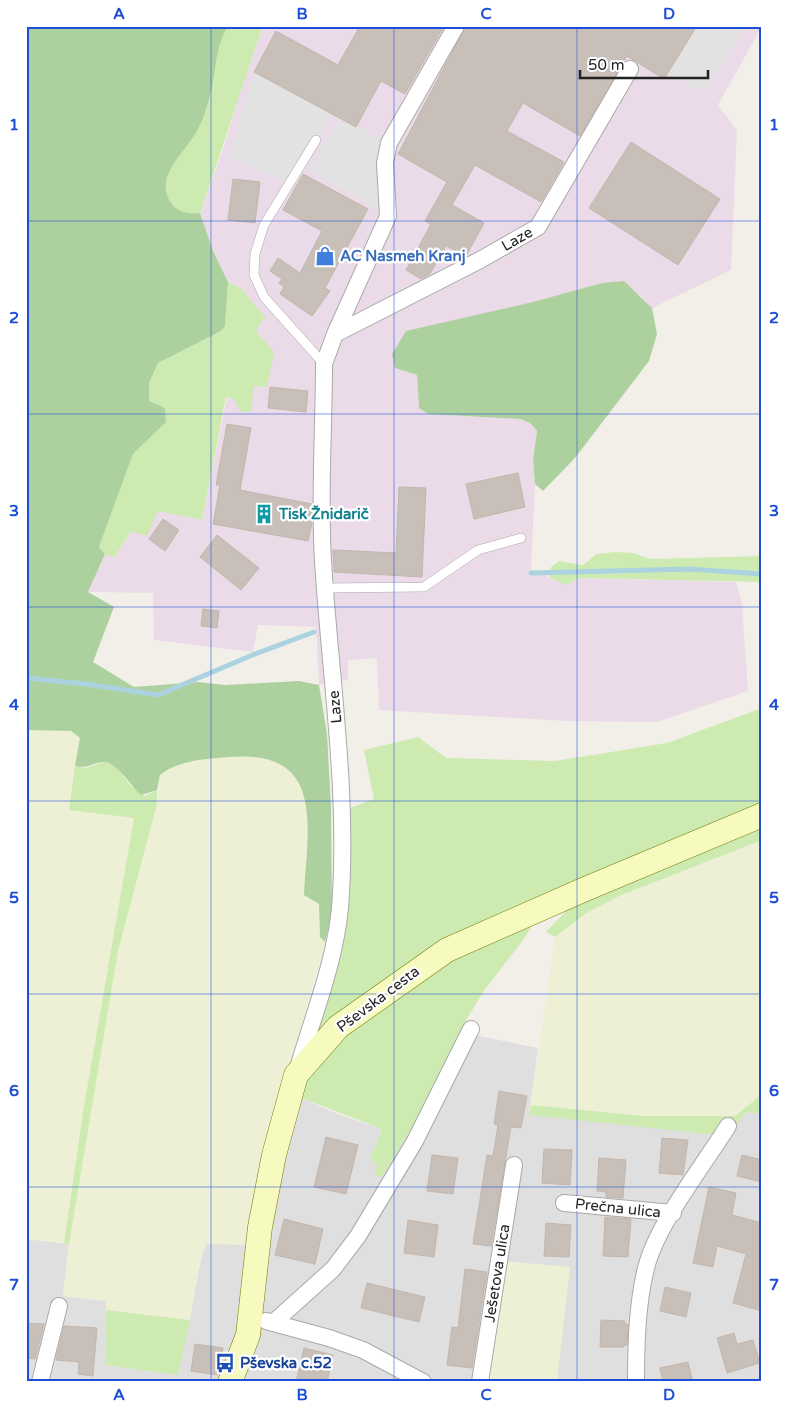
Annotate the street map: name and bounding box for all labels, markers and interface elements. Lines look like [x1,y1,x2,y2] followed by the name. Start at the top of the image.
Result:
[113,4,125,24] text: A
[296,4,308,24] text: B
[480,4,492,24] text: C
[663,4,675,24] text: D
[580,48,708,80] scale bar
[588,56,625,74] text: 50 m
[9,115,19,135] text: 1
[769,115,779,135] text: 1
[498,223,536,255] street label: Laze
[314,245,336,267] shop icon: AC Nasmeh Kranj
[340,247,466,266] place label: AC Nasmeh Kranj
[9,308,19,328] text: 2
[769,308,779,328] text: 2
[9,501,19,521] text: 3
[769,501,779,521] text: 3
[253,503,275,525] building icon: Tisk Žnidarič
[278,505,369,523] place label: Tisk Žnidarič
[325,690,345,724] street label: Laze
[9,695,19,715] text: 4
[769,695,779,715] text: 4
[9,888,19,908] text: 5
[769,888,779,908] text: 5
[333,962,423,1036] street label: Pševska cesta
[9,1081,19,1101] text: 6
[769,1081,779,1101] text: 6
[574,1195,662,1221] street label: Prečna ulica
[480,1223,514,1323] street label: Ješetova ulica
[9,1275,19,1295] text: 7
[769,1275,779,1295] text: 7
[214,1352,236,1374] bus stop icon: Pševska c.52
[240,1354,332,1372] place label: Pševska c.52
[113,1385,125,1405] text: A
[296,1385,308,1405] text: B
[480,1385,492,1405] text: C
[663,1385,675,1405] text: D

